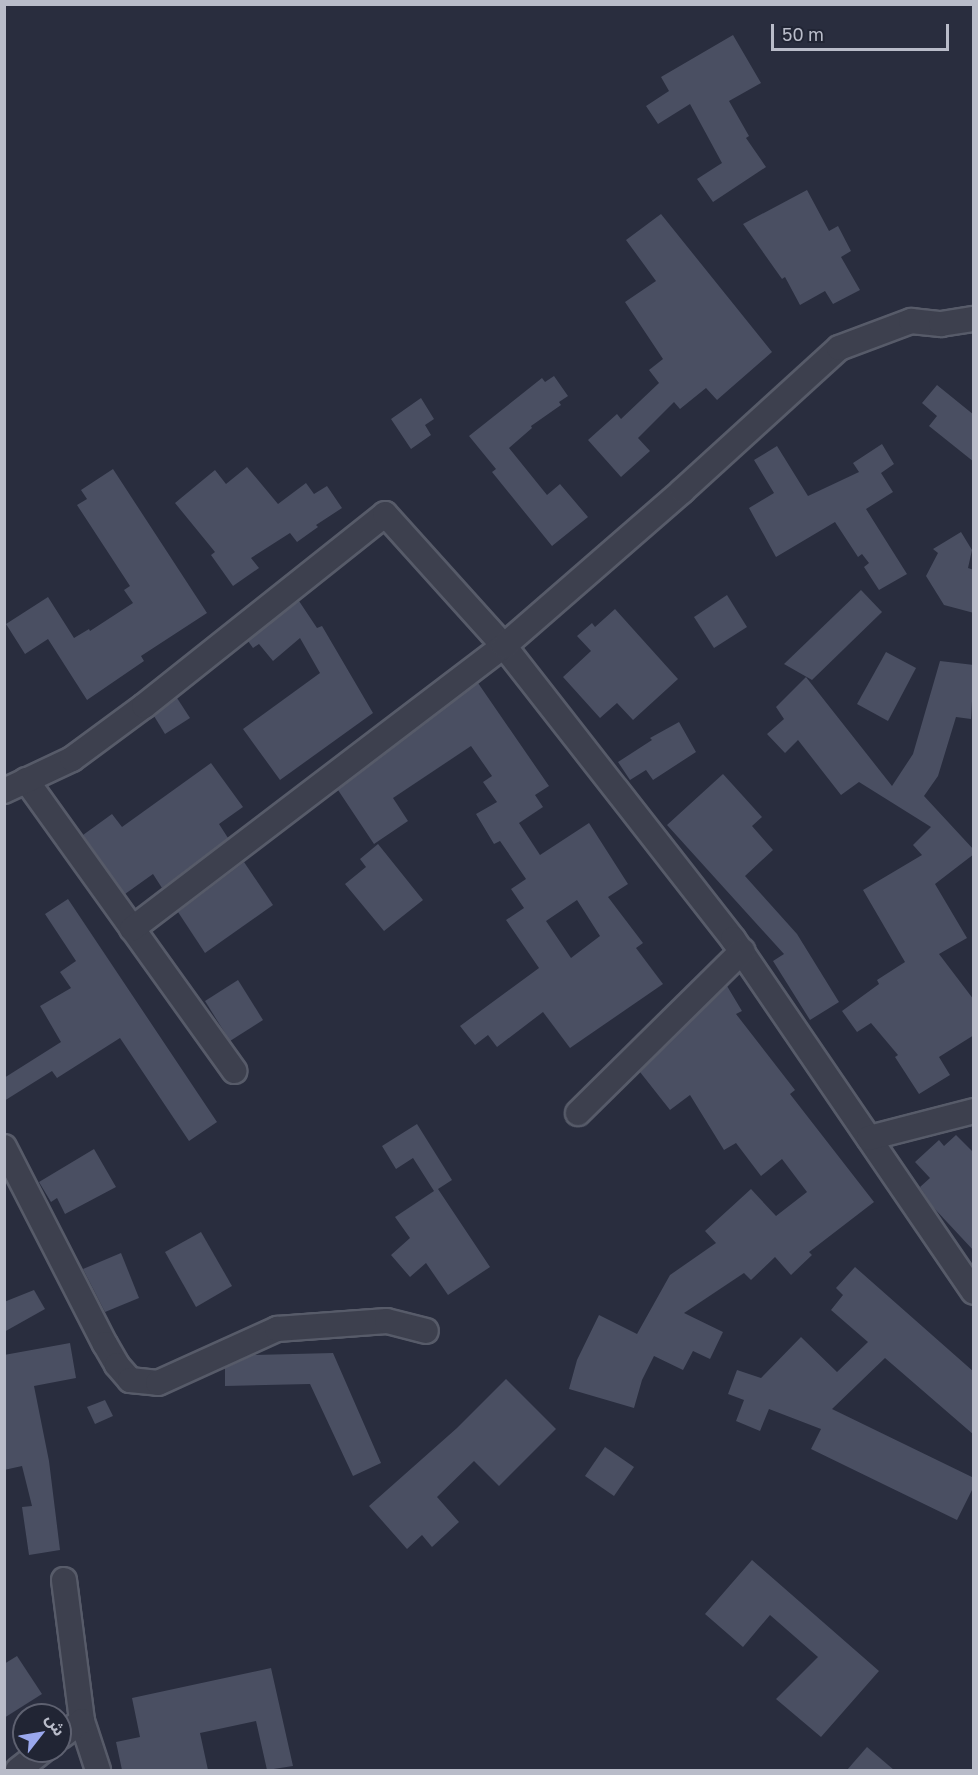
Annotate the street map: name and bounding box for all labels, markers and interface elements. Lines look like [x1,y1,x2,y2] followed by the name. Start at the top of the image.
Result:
[774,12,952,50] scale bar
[782,23,824,45] text: 50 m
[12,1703,72,1763] north arrow
[41,1710,70,1739] text: ش

